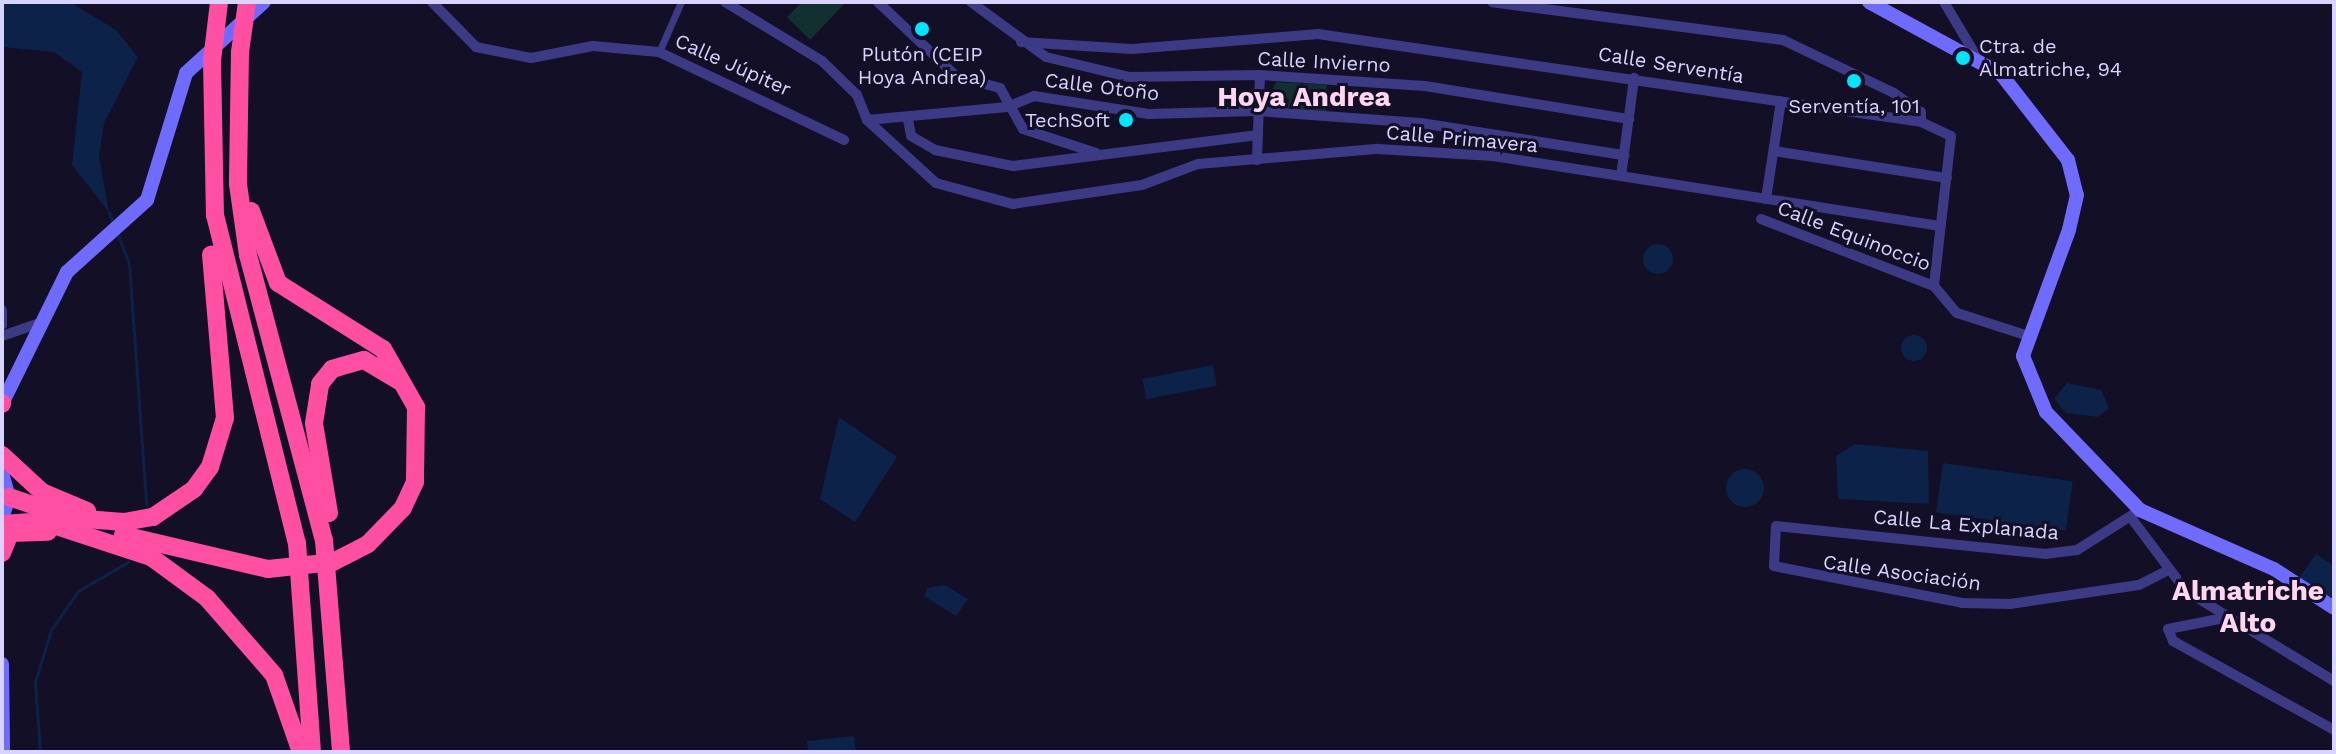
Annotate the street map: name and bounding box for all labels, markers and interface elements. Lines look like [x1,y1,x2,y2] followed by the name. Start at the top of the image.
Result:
[913,20,931,38] marker: Plutón (CEIP Hoya Andrea)
[671,29,795,101] street label: Calle Júpiter
[1979,34,2122,81] place label: Ctra. de Almatriche, 94
[857,42,987,89] place label: Plutón (CEIP Hoya Andrea)
[1596,42,1746,88] street label: Calle Serventía
[1257,47,1391,77] street label: Calle Invierno
[1954,49,1972,67] marker: Ctra. de Almatriche, 94
[1043,68,1161,106] street label: Calle Otoño
[1845,72,1863,90] marker: Serventía, 101
[1217,80,1391,114] district label: Hoya Andrea
[1788,94,1920,118] place label: Serventía, 101
[1025,108,1110,132] place label: TechSoft
[1117,111,1135,129] marker: TechSoft
[1385,120,1539,158] street label: Calle Primavera
[1774,196,1934,276] street label: Calle Equinoccio
[1872,505,2060,545] street label: Calle La Explanada
[1821,550,1983,596] street label: Calle Asociación
[2172,574,2324,640] district label: Almatriche Alto

